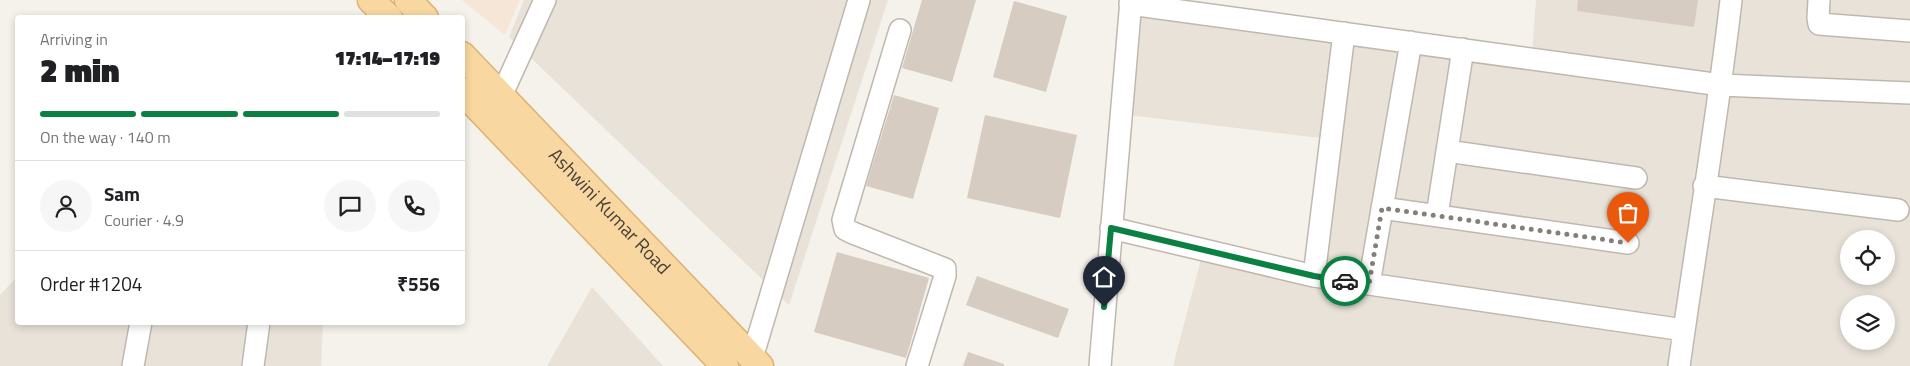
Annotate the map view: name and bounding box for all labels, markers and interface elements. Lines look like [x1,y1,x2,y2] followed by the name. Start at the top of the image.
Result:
[40,27,108,51] text: Arriving in
[335,43,440,72] text: 17:14–17:19
[40,46,120,94] text: 2 min
[40,125,171,149] text: On the way · 140 m
[543,140,678,280] street label: Ashwini Kumar Road
[104,179,140,208] text: Sam
[40,180,92,232] button: person
[324,180,376,232] button: chat
[388,180,440,232] button: phone
[1607,192,1649,243] pin
[1614,199,1642,227] icon: bag
[104,208,184,232] text: Courier · 4.9
[1840,230,1895,350] map controls
[1840,230,1895,285] button: locate
[1083,256,1125,307] pin
[1320,256,1370,306] courier
[1090,263,1118,291] icon: home
[1331,267,1359,295] icon: car
[40,269,142,298] text: Order #1204
[397,269,440,298] text: ₹556
[1840,295,1895,350] button: layers

